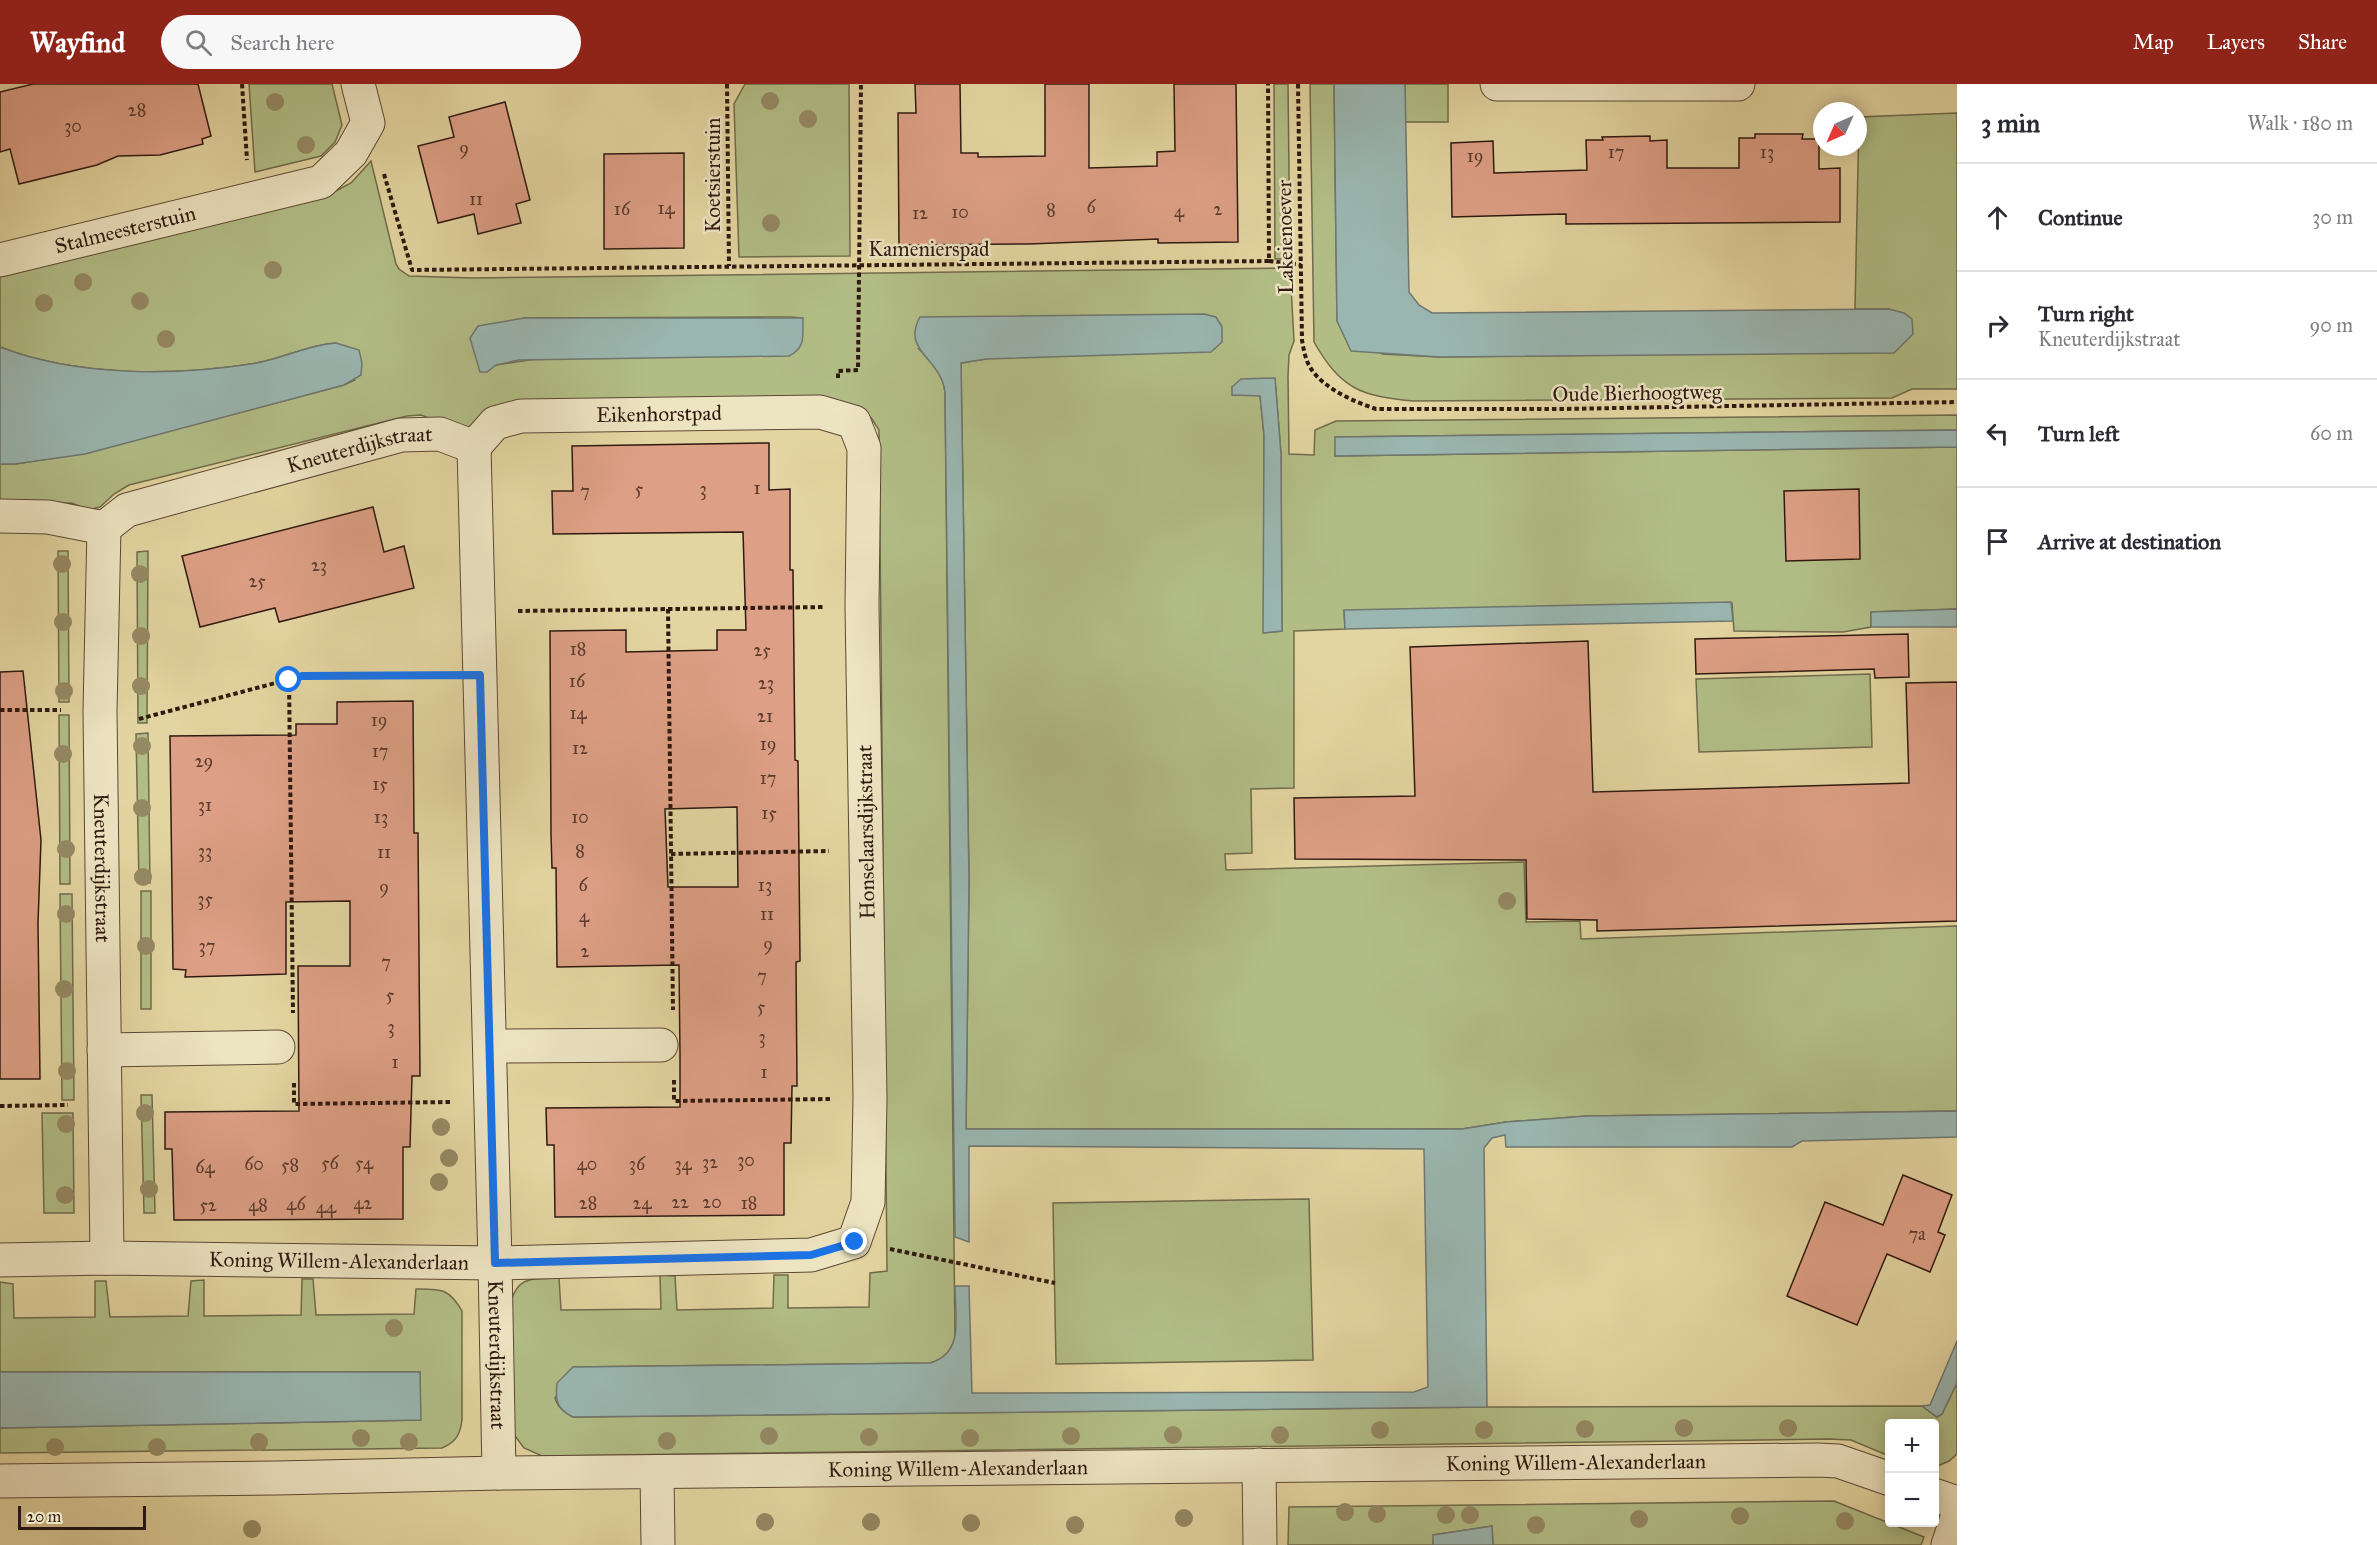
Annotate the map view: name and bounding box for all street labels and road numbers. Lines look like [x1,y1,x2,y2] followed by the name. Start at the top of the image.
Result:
[700,118,726,232] street label: Koetsierstuin
[1271,179,1299,294] street label: Lakeienoever
[52,200,199,259] street label: Stalmeesterstuin
[868,236,990,262] street label: Kamenierspad
[1552,379,1722,407] street label: Oude Bierhoogtweg
[596,400,722,428] street label: Eikenhorstpad
[284,421,433,479] street label: Kneuterdijkstraat
[851,744,881,920] street label: Honselaarsdijkstraat
[88,793,116,943] street label: Kneuterdijkstraat
[209,1246,469,1276] street label: Koning Willem-Alexanderlaan
[482,1280,511,1430] street label: Kneuterdijkstraat
[1446,1448,1706,1477] street label: Koning Willem-Alexanderlaan
[828,1454,1088,1483] street label: Koning Willem-Alexanderlaan

